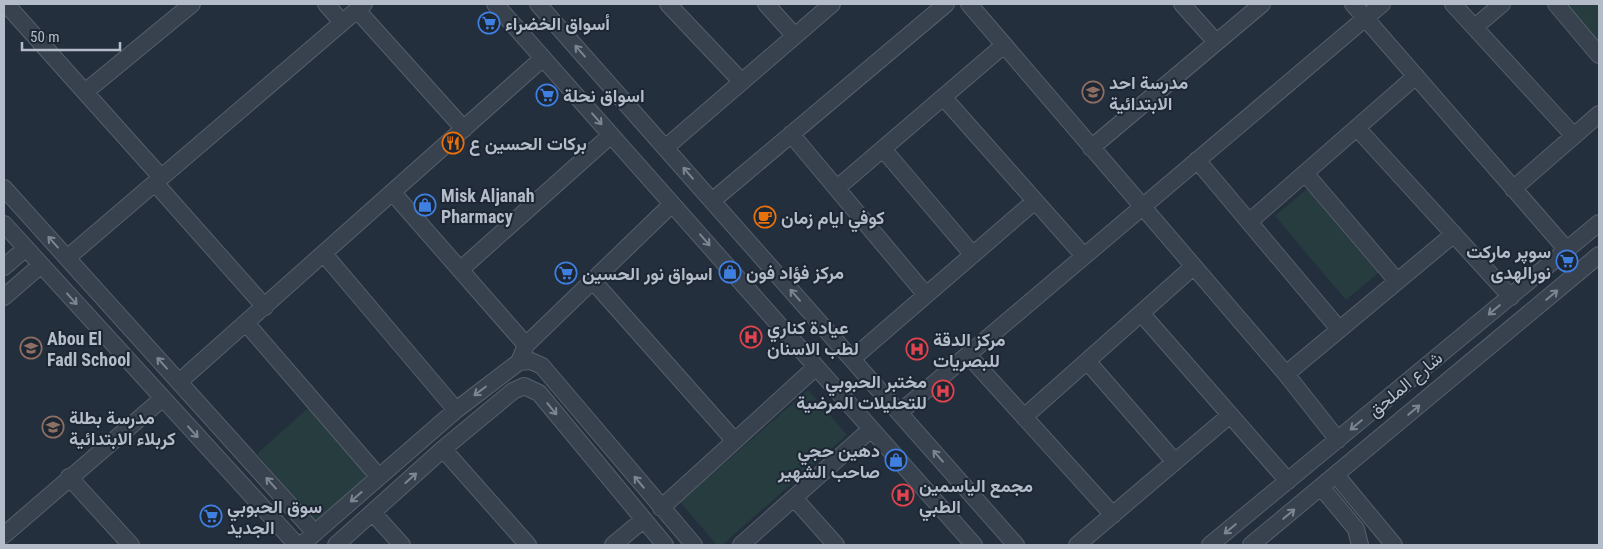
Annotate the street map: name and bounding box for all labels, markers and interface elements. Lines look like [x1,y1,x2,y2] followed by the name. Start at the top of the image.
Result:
[477,11,501,35] supermarket icon: أسواق الخضراء
[505,13,610,35] place label: أسواق الخضراء
[22,20,120,52] scale bar
[30,28,60,46] text: 50 m
[574,45,586,58] one-way arrow
[1109,72,1189,115] place label: مدرسة احد الابتدائية
[1081,80,1105,104] school or university icon: مدرسة احد الابتدائية
[535,83,559,107] supermarket icon: اسواق نحلة
[563,85,645,107] place label: اسواق نحلة
[591,112,603,125] one-way arrow
[441,131,465,155] restaurant icon: بركات الحسين ع
[469,133,587,156] place label: بركات الحسين ع
[682,167,694,180] one-way arrow
[441,185,535,227] place label: Misk Aljanah Pharmacy
[413,193,437,217] shop icon: Misk Aljanah Pharmacy
[753,205,777,229] cafe icon: كوفي ايام زمان
[781,207,885,233] place label: كوفي ايام زمان
[699,234,710,247] one-way arrow
[47,236,58,249] one-way arrow
[1466,241,1551,284] place label: سوپر مارکت نورالهدی
[1555,249,1579,273] supermarket icon: سوپر مارکت نورالهدی
[718,260,742,284] shop icon: مركز فؤاد فون
[554,261,578,285] supermarket icon: اسواق نور الحسين
[746,262,844,284] place label: مركز فؤاد فون
[582,263,713,285] place label: اسواق نور الحسين
[790,289,801,302] one-way arrow
[1545,289,1558,300] one-way arrow
[66,292,78,305] one-way arrow
[1488,305,1501,316] one-way arrow
[767,317,859,360] place label: عيادة كناري لطب الاسنان
[739,325,763,349] hospital icon: عيادة كناري لطب الاسنان
[47,328,131,370] place label: Abou El Fadl School
[933,329,1006,372] place label: مركز الدقة للبصريات
[19,336,43,360] school or university icon: Abou El Fadl School
[905,337,929,361] hospital icon: مركز الدقة للبصريات
[1364,347,1448,423] street label: شارع الملحق
[156,356,168,369] one-way arrow
[796,371,927,414] place label: مختبر الحبوبي للتحليلات المرضية
[931,379,955,403] hospital icon: مختبر الحبوبي للتحليلات المرضية
[473,386,487,396] one-way arrow
[546,402,557,415] one-way arrow
[1407,404,1420,416] one-way arrow
[69,407,176,450] place label: مدرسة بطلة كربلاء الابتدائية
[41,415,65,439] school or university icon: مدرسة بطلة كربلاء الابتدائية
[1349,419,1362,431] one-way arrow
[187,425,199,438] one-way arrow
[777,440,880,483] place label: دهين حجي صاحب الشهير
[884,448,908,472] shop icon: دهين حجي صاحب الشهير
[932,450,943,463] one-way arrow
[405,472,418,484] one-way arrow
[919,475,1033,522] place label: مجمع الياسمين الطبي
[634,476,645,489] one-way arrow
[265,477,277,490] one-way arrow
[891,483,915,507] hospital icon: مجمع الياسمين الطبي
[350,491,363,502] one-way arrow
[227,496,322,539] place label: سوق الحبوبي الجديد
[199,504,223,528] supermarket icon: سوق الحبوبي الجديد
[1282,509,1295,520] one-way arrow
[1224,523,1237,534] one-way arrow

